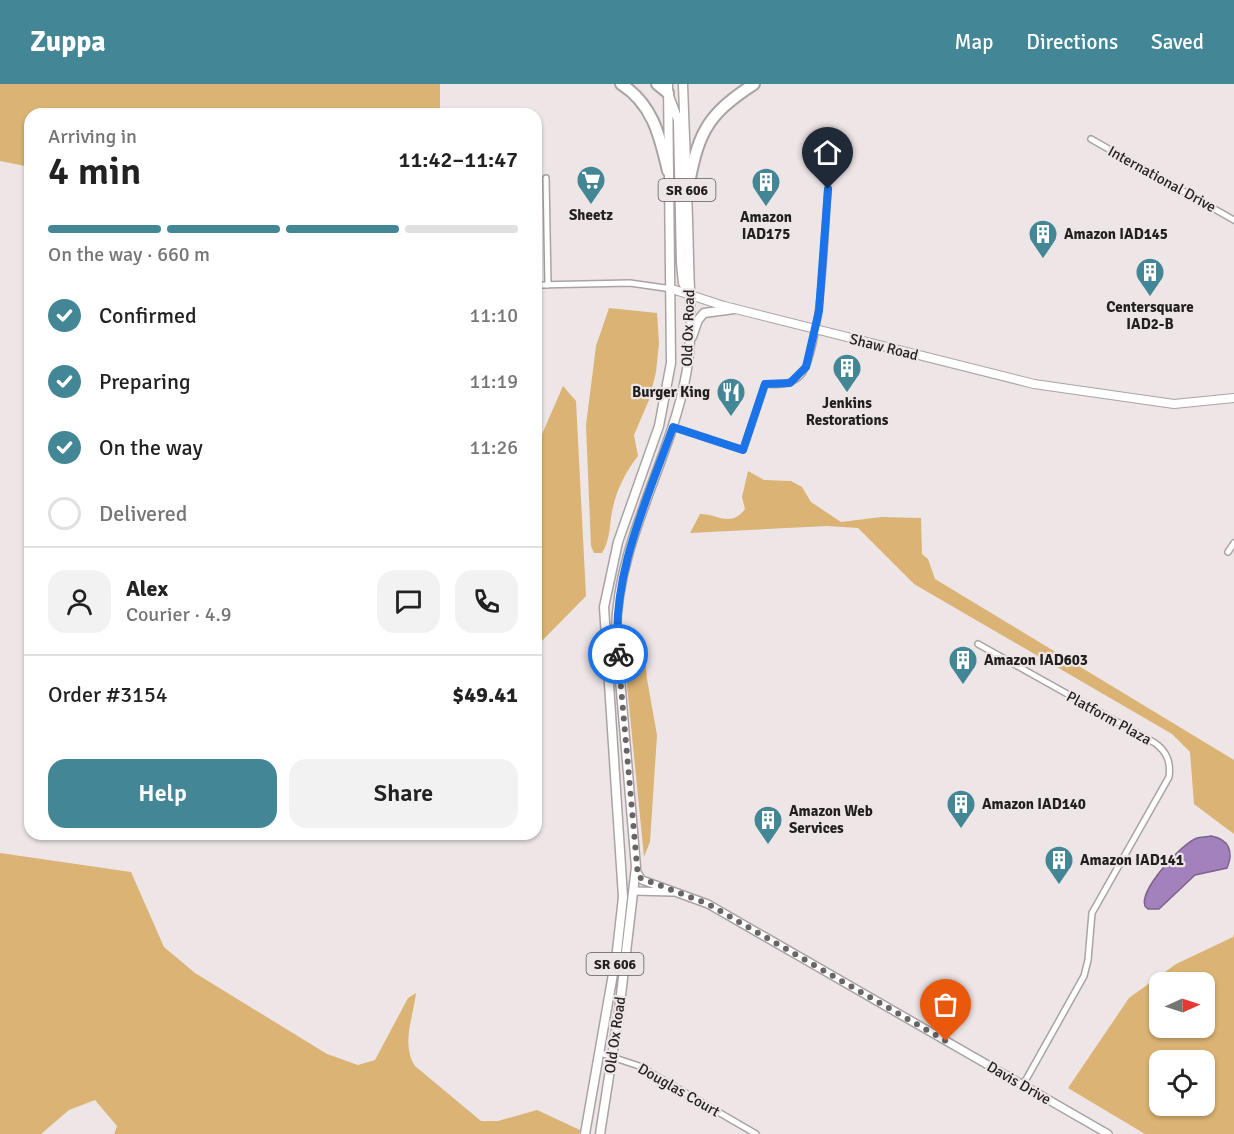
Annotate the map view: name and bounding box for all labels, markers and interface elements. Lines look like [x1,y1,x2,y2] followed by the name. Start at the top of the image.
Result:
[30,25,106,59] text: Zuppa
[955,29,993,55] text: Map
[1026,29,1118,55] text: Directions
[1151,29,1204,55] text: Saved
[48,124,137,149] text: Arriving in
[802,127,853,189] pin
[811,136,844,169] icon: home
[1105,142,1219,216] street label: International Drive
[399,146,518,173] text: 11:42–11:47
[48,147,141,195] text: 4 min
[575,164,607,206] supermarket icon: Sheetz
[750,166,782,208] building icon: Amazon IAD175
[658,179,716,201] road number: SR 606
[569,206,613,224] place label: Sheetz
[740,208,792,243] place label: Amazon IAD175
[1027,218,1059,260] building icon: Amazon IAD145
[1064,225,1168,243] place label: Amazon IAD145
[48,242,210,267] text: On the way · 660 m
[1134,256,1166,298] building icon: Centersquare IAD2-B
[678,289,698,367] street label: Old Ox Road
[1106,298,1194,333] place label: Centersquare IAD2-B
[48,299,81,332] icon: check
[99,302,197,329] text: Confirmed
[469,303,518,328] text: 11:10
[848,330,920,364] street label: Shaw Road
[831,352,863,394] building icon: Jenkins Restorations
[48,365,81,398] icon: check
[99,368,191,395] text: Preparing
[469,369,518,394] text: 11:19
[715,376,747,418] restaurant icon: Burger King
[632,383,710,401] place label: Burger King
[806,394,889,429] place label: Jenkins Restorations
[48,431,81,464] icon: check
[99,434,203,461] text: On the way
[469,435,518,460] text: 11:26
[99,500,187,527] text: Delivered
[48,570,111,633] button: person
[377,570,440,633] button: chat
[455,570,518,633] button: phone
[126,575,168,602] text: Alex
[126,602,232,627] text: Courier · 4.9
[588,624,648,684] courier
[602,638,635,671] icon: bike
[947,644,979,686] building icon: Amazon IAD603
[984,651,1088,669] place label: Amazon IAD603
[48,681,168,708] text: Order #3154
[452,681,518,708] text: $49.41
[1063,687,1155,749] street label: Platform Plaza
[48,759,277,828] button: Help
[289,759,518,828] button: Share
[945,788,977,830] building icon: Amazon IAD140
[982,795,1086,813] place label: Amazon IAD140
[789,802,873,837] place label: Amazon Web Services
[752,804,784,846] building icon: Amazon Web Services
[1043,844,1075,886] building icon: Amazon IAD141
[1080,851,1184,869] place label: Amazon IAD141
[586,953,644,975] road number: SR 606
[1149,972,1215,1038] north arrow
[1149,972,1215,1116] map controls
[920,979,971,1041] pin
[929,988,962,1021] icon: bag
[601,995,629,1075] street label: Old Ox Road
[1149,1050,1215,1116] button: locate
[984,1057,1054,1109] street label: Davis Drive
[635,1059,723,1121] street label: Douglas Court

